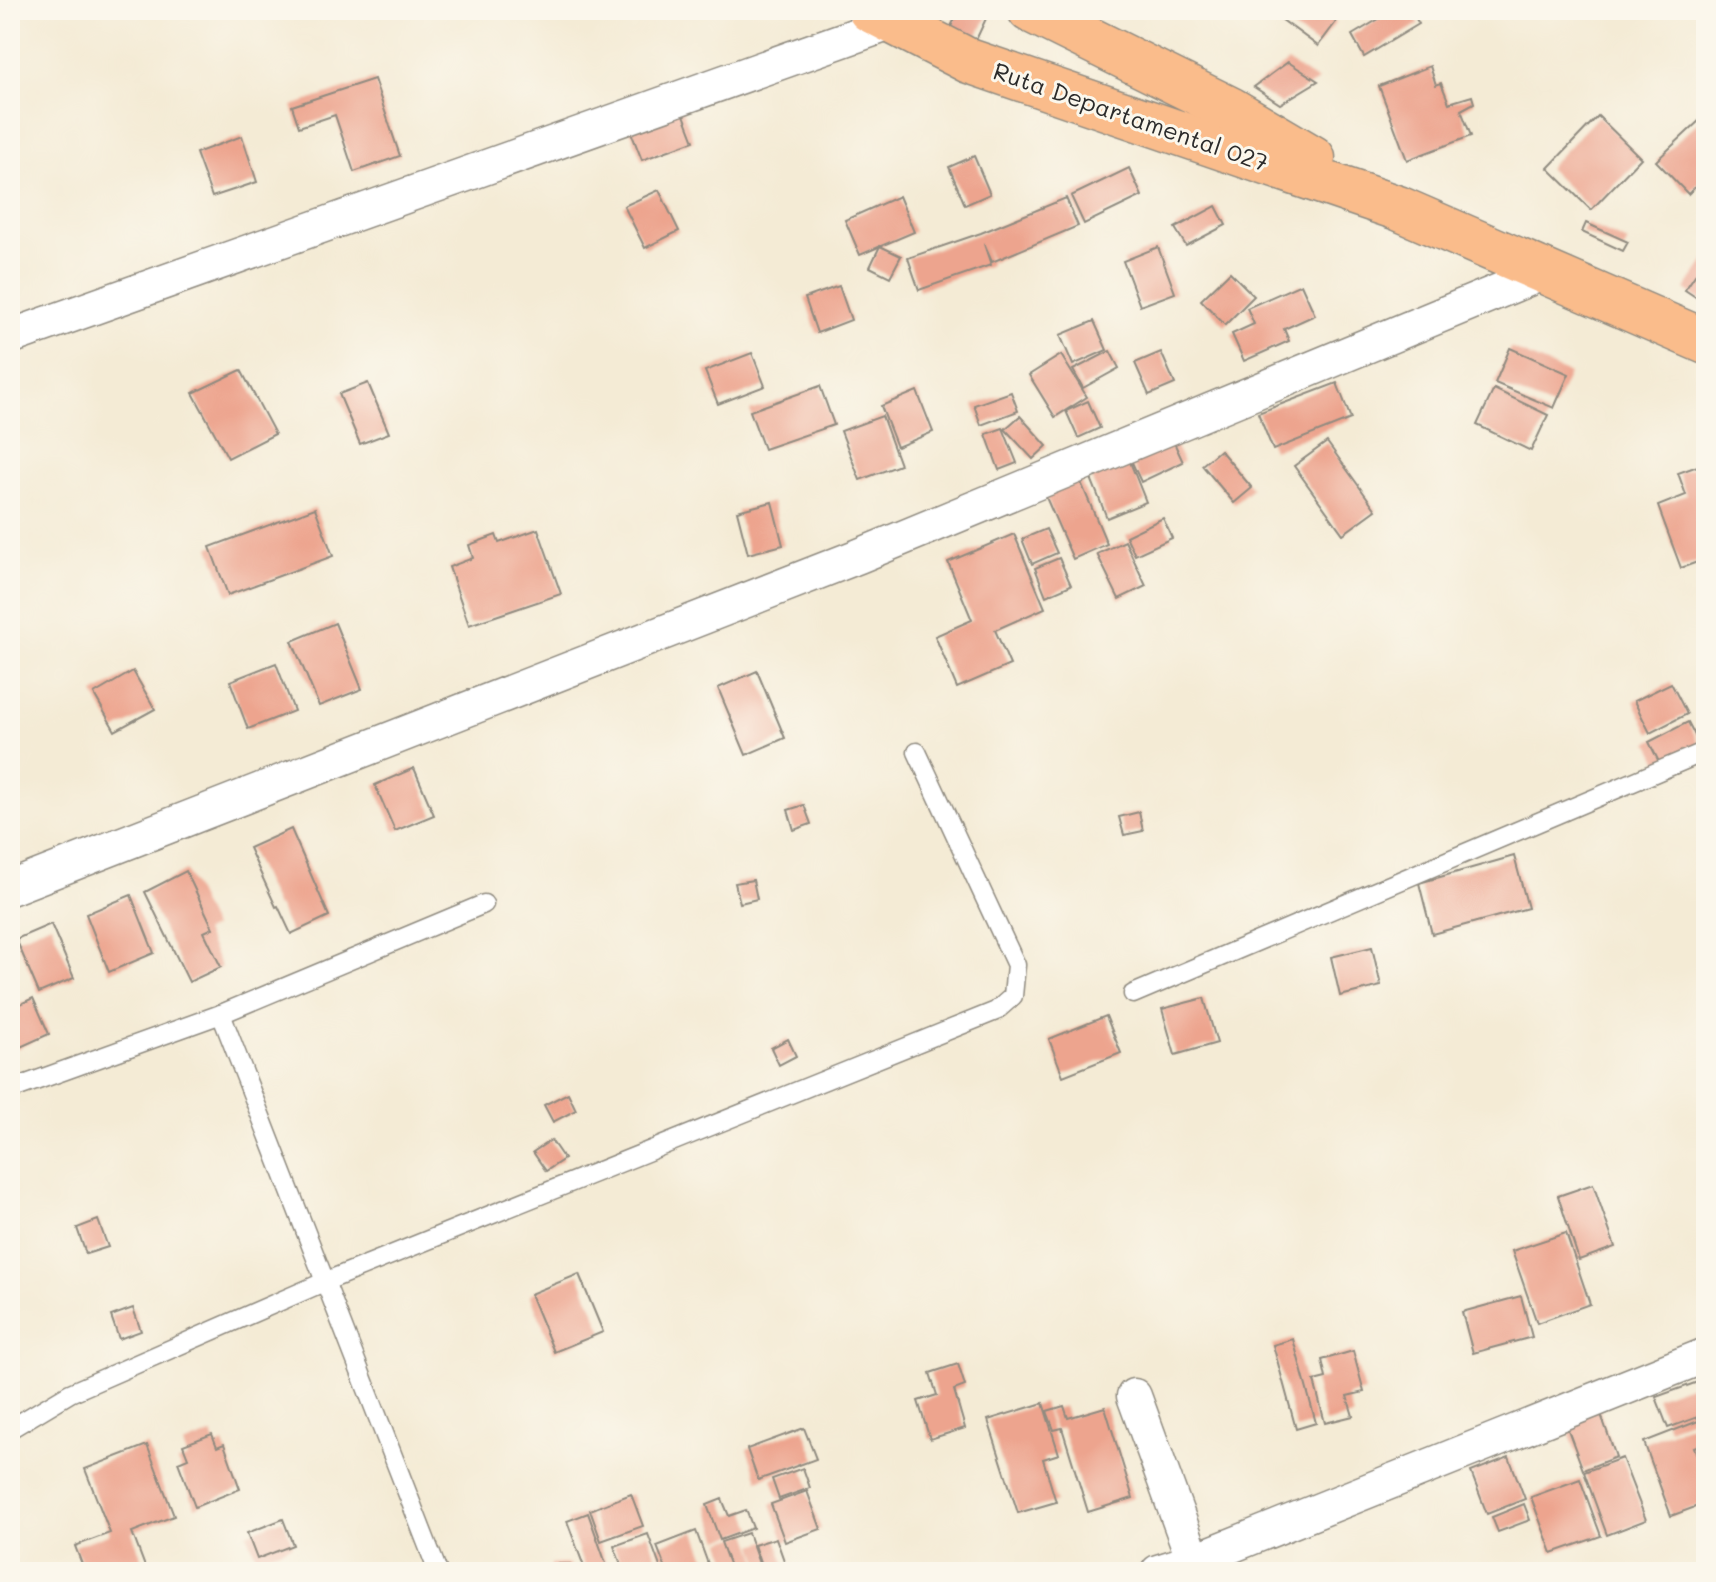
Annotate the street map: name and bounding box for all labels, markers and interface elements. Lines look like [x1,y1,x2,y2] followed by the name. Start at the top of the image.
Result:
[990,54,1272,178] street label: Ruta Departamental 027

